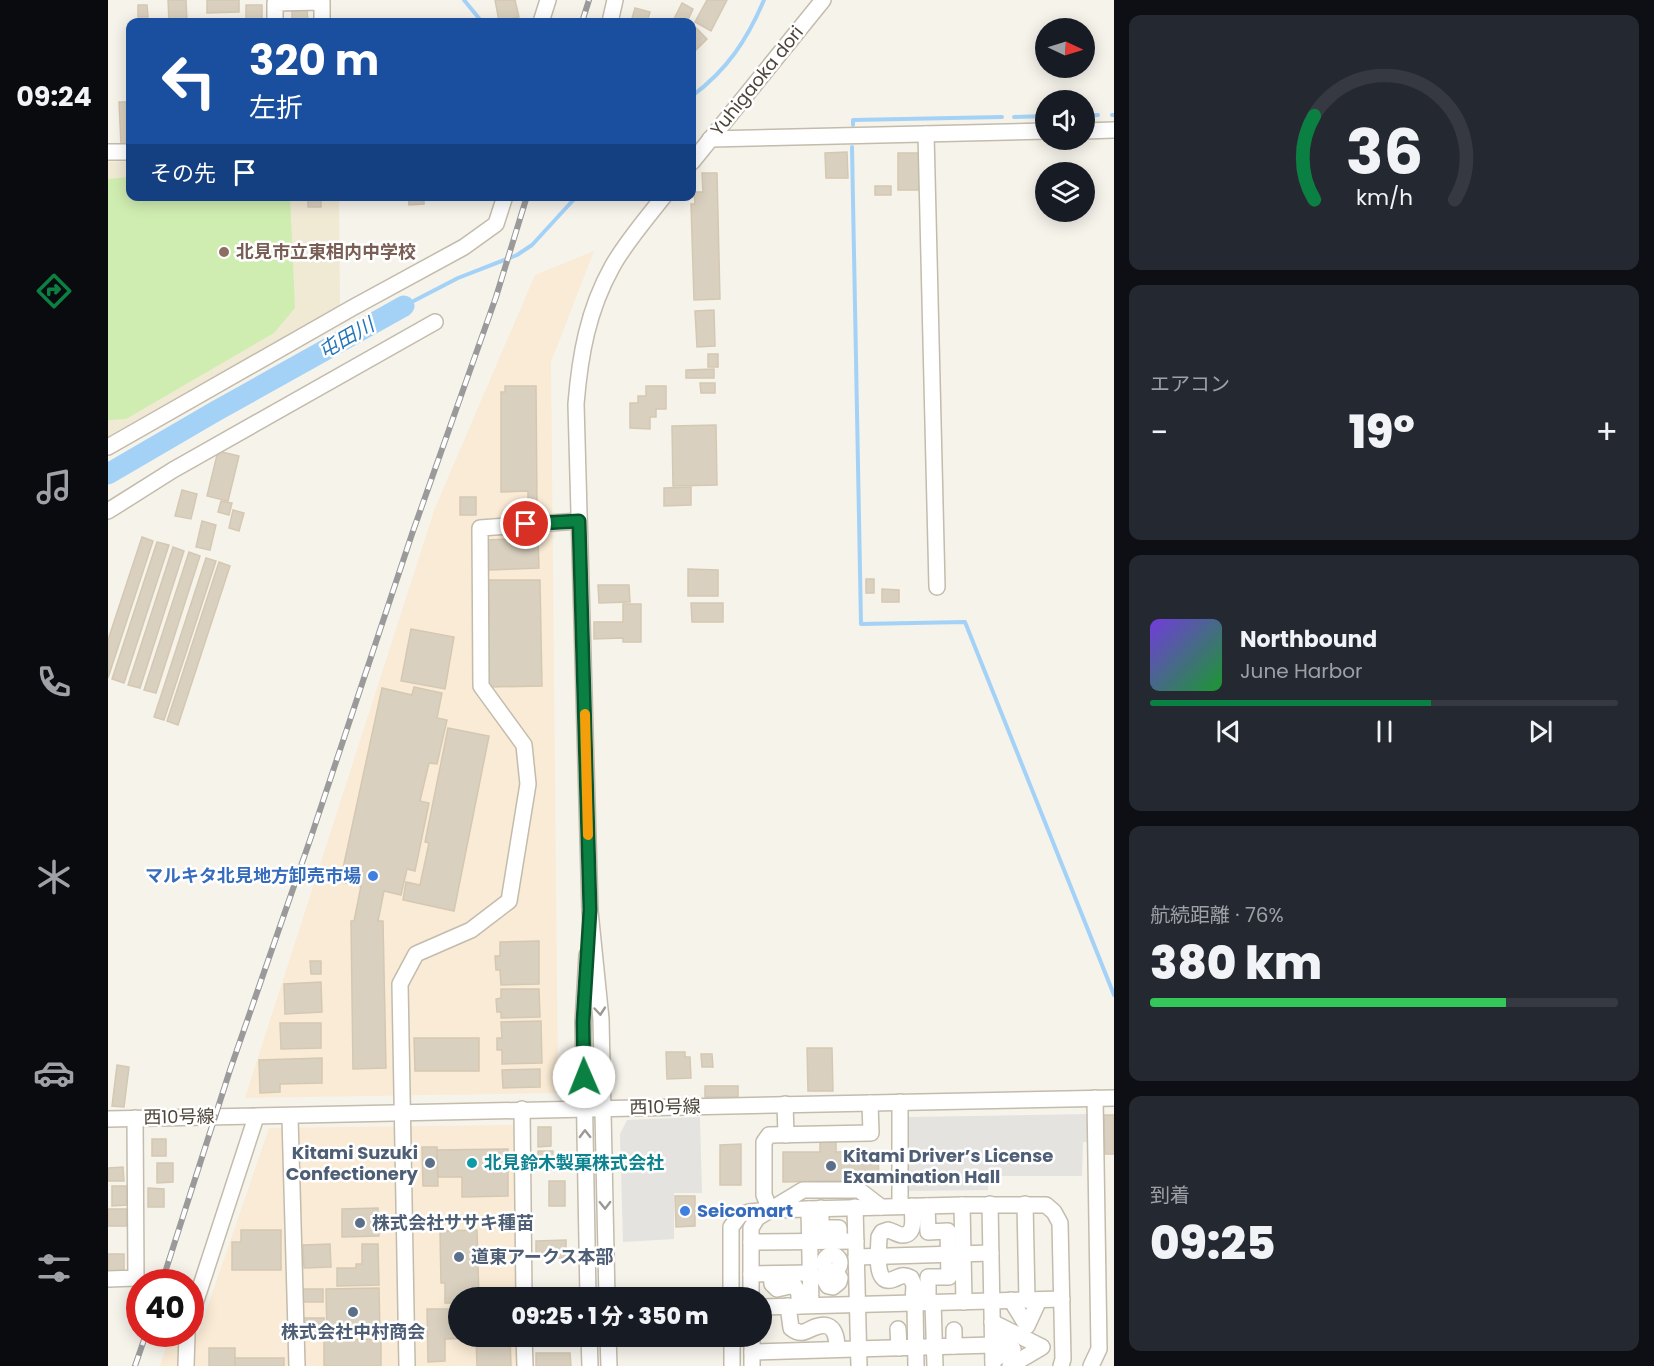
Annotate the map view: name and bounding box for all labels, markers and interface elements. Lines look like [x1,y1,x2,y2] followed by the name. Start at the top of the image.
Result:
[1035,18,1095,78] north arrow
[1035,18,1095,222] map controls
[704,20,809,141] street label: Yuhigaoka dori
[249,31,379,90] text: 320 m
[150,42,228,120] icon: left
[16,78,92,115] text: 09:24
[249,89,303,126] text: 左折
[1035,90,1095,150] button: sound
[1345,108,1423,196] text: 36
[228,156,261,189] icon: arrive
[150,158,216,189] text: その先
[1035,162,1095,222] button: layers
[1355,182,1413,213] text: km/h
[236,239,416,264] place label: 北見市立東相内中学校
[217,245,231,259] marker: 北見市立東相内中学校
[33,270,75,312] icon: directions
[313,310,381,365] water label: 屯田川
[1150,370,1230,398] text: エアコン
[1349,401,1415,464] text: 19°
[1150,409,1168,456] text: −
[1595,409,1618,456] text: +
[33,466,75,508] icon: music
[500,498,551,549] pin
[509,507,542,540] icon: arrive
[1240,624,1377,655] text: Northbound
[1240,657,1363,685] text: June Harbor
[33,661,75,703] icon: phone
[1212,715,1245,748] icon: previous
[1368,715,1401,748] icon: pause
[1524,715,1557,748] icon: next
[33,856,75,898] icon: climate
[145,863,361,888] place label: マルキタ北見地方卸売市場
[366,869,380,883] marker: マルキタ北見地方卸売市場
[1150,901,1284,929] text: 航続距離 · 76%
[1150,932,1322,995] text: 380 km
[593,1006,606,1015] one-way arrow
[552,1045,616,1109] position arrow
[33,1052,75,1094] icon: car
[629,1093,701,1120] street label: 西10号線
[143,1103,215,1130] street label: 西10号線
[579,1130,591,1139] one-way arrow
[286,1140,419,1186] place label: Kitami Suzuki Confectionery
[843,1143,1053,1189] place label: Kitami Driver’s License Examination Hall
[484,1150,664,1175] place label: 北見鈴木製菓株式会社
[423,1156,437,1170] marker: Kitami Suzuki Confectionery
[465,1156,479,1170] marker: 北見鈴木製菓株式会社
[824,1159,838,1173] marker: Kitami Driver’s License Examination Hall
[1150,1181,1190,1209] text: 到着
[697,1198,793,1223] place label: Seicomart
[599,1201,612,1210] one-way arrow
[678,1204,692,1218] marker: Seicomart
[372,1210,534,1235] place label: 株式会社ササキ種苗
[1150,1212,1276,1275] text: 09:25
[353,1216,367,1230] marker: 株式会社ササキ種苗
[471,1244,613,1269] place label: 道東アークス本部
[33,1247,75,1289] icon: filters
[452,1250,466,1264] marker: 道東アークス本部
[126,1269,204,1347] speed limit sign: 40
[511,1301,709,1332] text: 09:25 · 1 分 · 350 m
[346,1305,360,1319] marker: 株式会社中村商会
[281,1319,425,1344] place label: 株式会社中村商会

